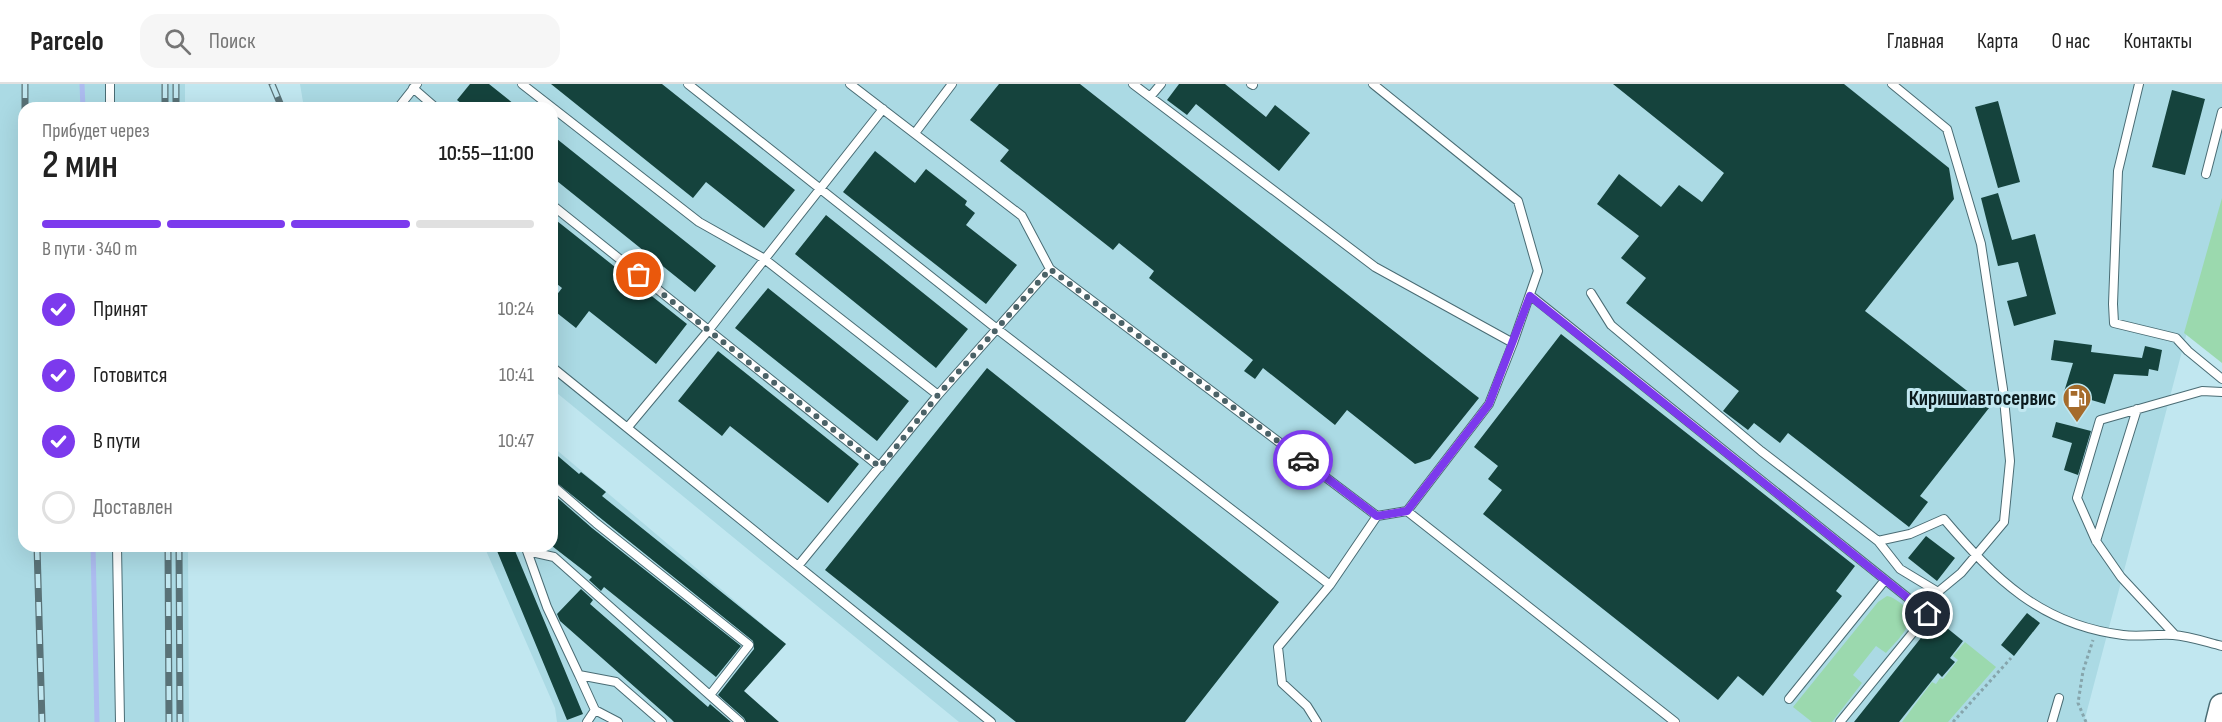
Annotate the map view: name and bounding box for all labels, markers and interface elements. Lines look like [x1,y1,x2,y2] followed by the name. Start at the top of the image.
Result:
[140,14,560,68] search box
[30,25,104,58] text: Parcelo
[161,25,194,58] icon: search
[209,28,255,55] text: Поиск
[1887,29,1944,54] text: Главная
[1977,29,2018,54] text: Карта
[2051,29,2090,54] text: О нас
[2123,29,2192,54] text: Контакты
[42,119,150,143] text: Прибудет через
[439,140,534,167] text: 10:55–11:00
[42,142,118,189] text: 2 мин
[42,237,137,261] text: В пути · 340 m
[613,249,664,300] pin
[622,258,655,291] icon: bag
[42,293,75,326] icon: check
[93,296,148,323] text: Принят
[498,297,534,321] text: 10:24
[42,359,75,392] icon: check
[93,362,167,389] text: Готовится
[499,363,534,387] text: 10:41
[2061,382,2093,424] fuel station icon: Киришиавтосервис
[1909,386,2056,411] place label: Киришиавтосервис
[42,425,75,458] icon: check
[93,428,141,455] text: В пути
[498,429,534,453] text: 10:47
[1273,430,1333,490] courier
[1287,444,1320,477] icon: car
[93,494,173,521] text: Доставлен
[1902,588,1953,639] pin
[1911,597,1944,630] icon: home

